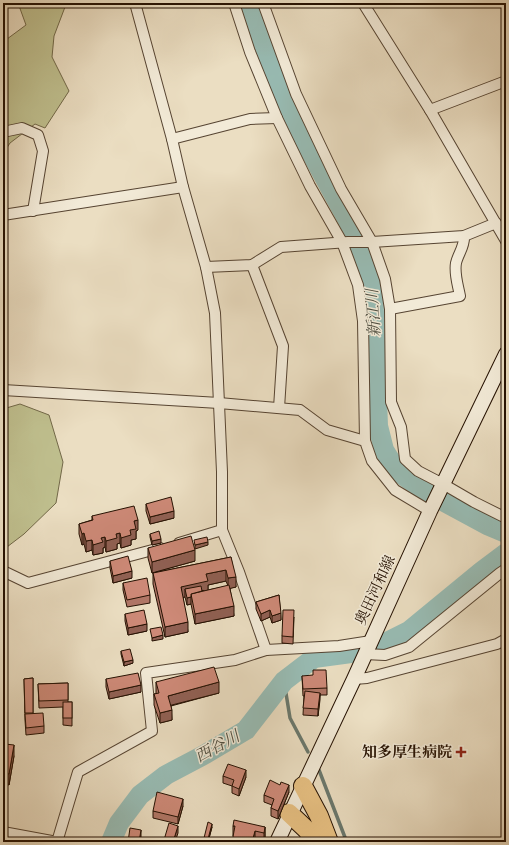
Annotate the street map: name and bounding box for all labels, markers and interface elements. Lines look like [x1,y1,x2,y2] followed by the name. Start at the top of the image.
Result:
[362,287,384,337] water label: 新江川
[351,552,399,628] street label: 奥田河和線
[191,725,244,766] water label: 西谷川
[362,743,452,761] place label: 知多厚生病院
[455,746,467,758] marker: 知多厚生病院

